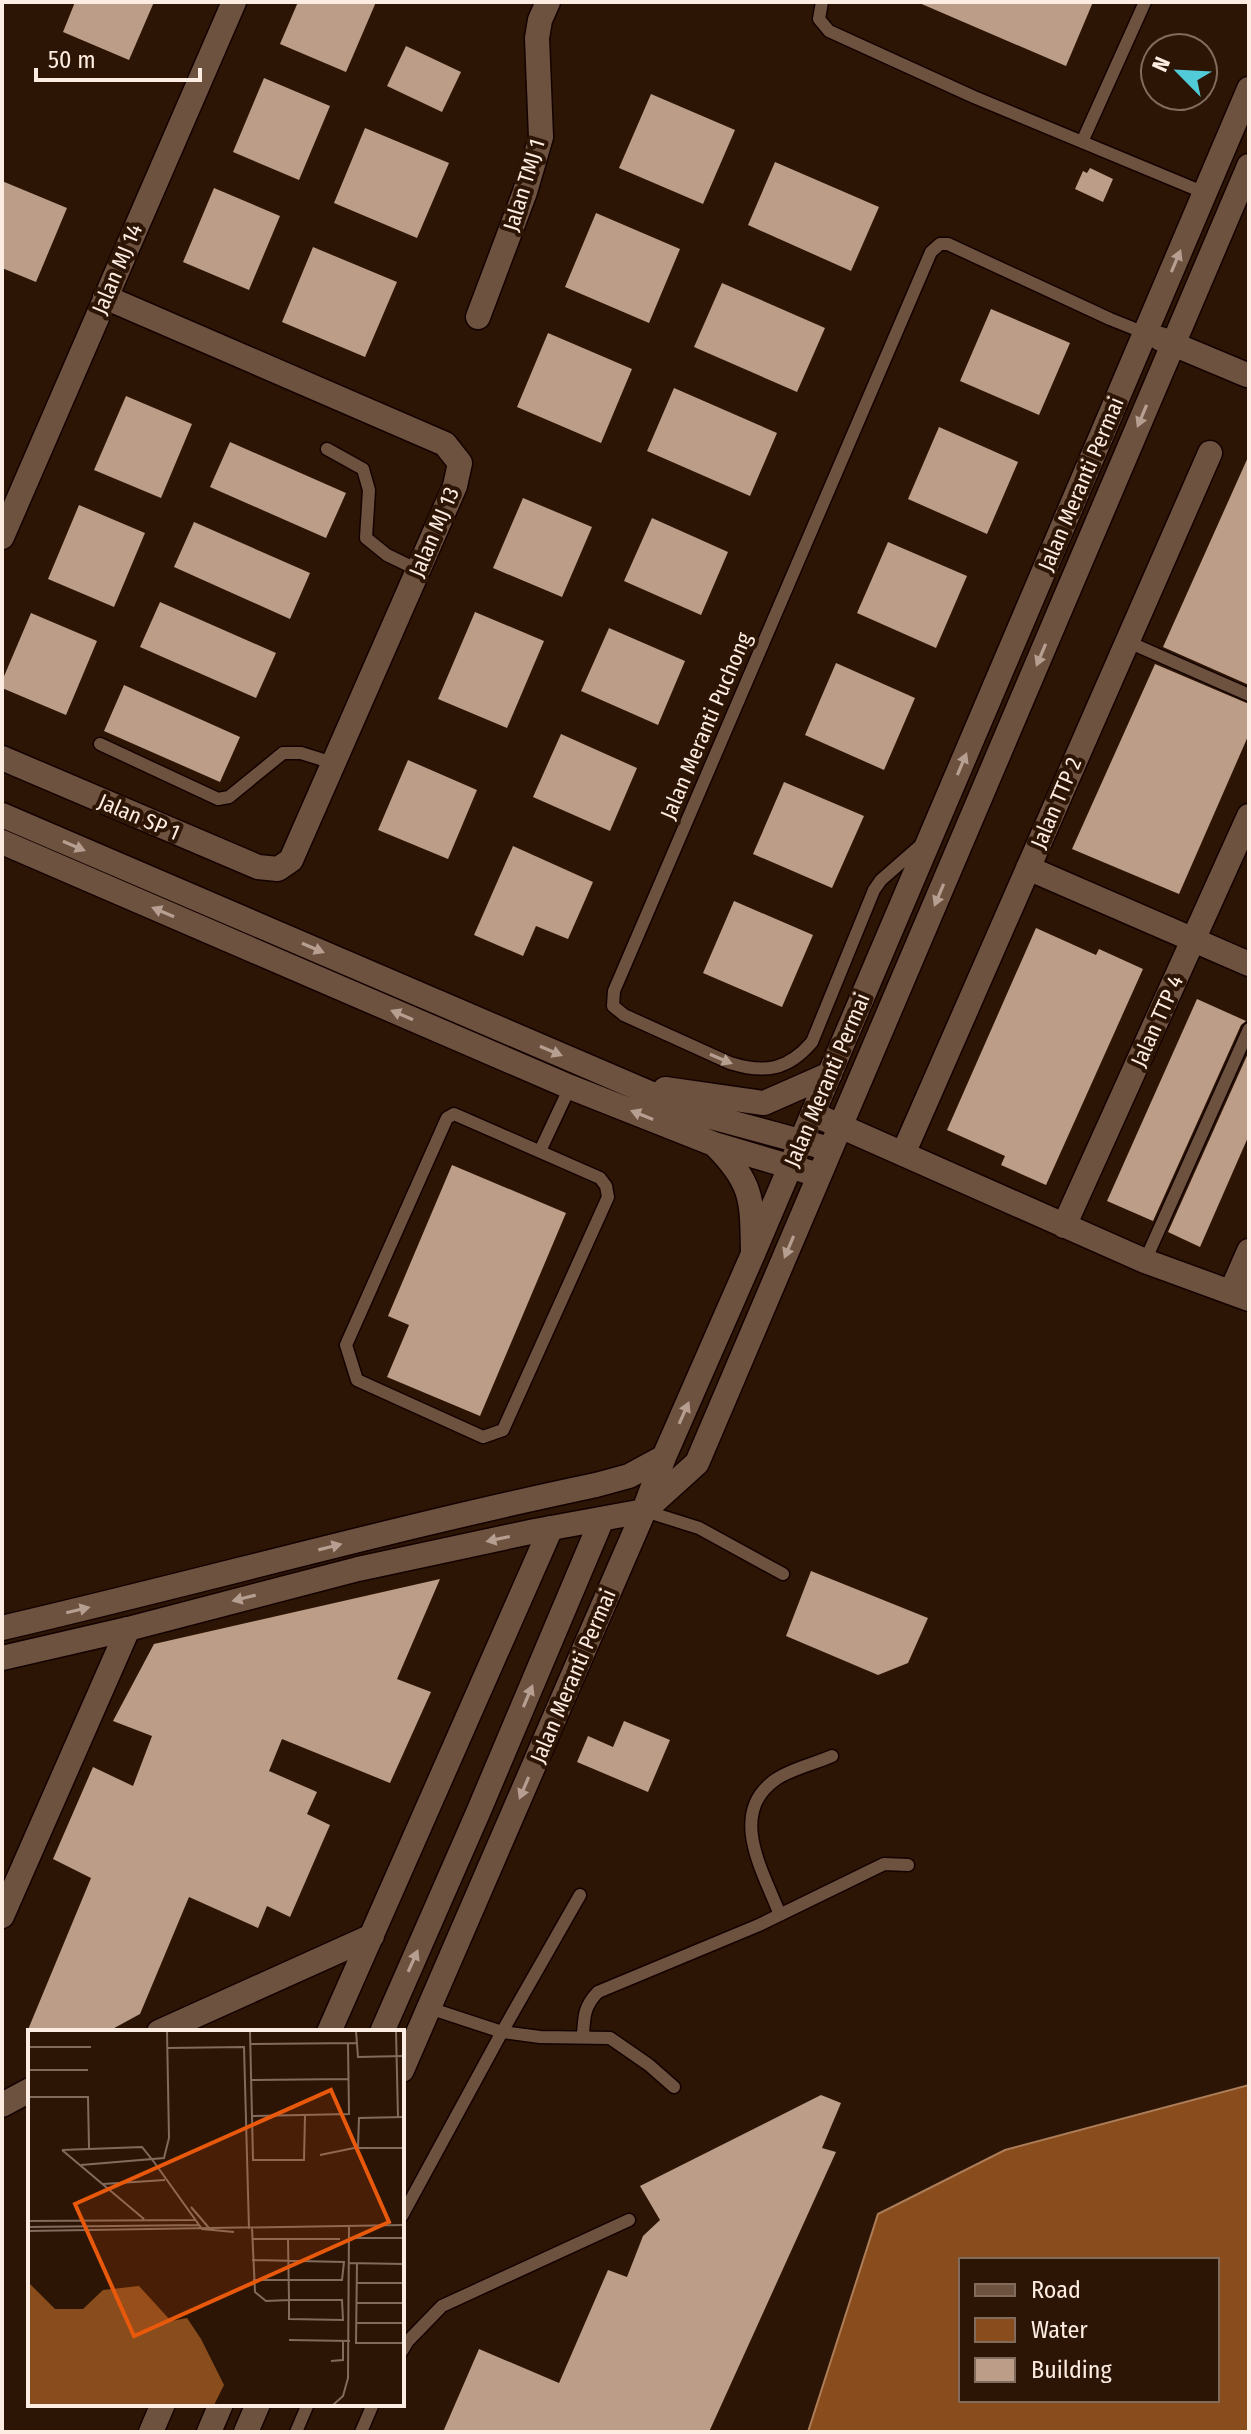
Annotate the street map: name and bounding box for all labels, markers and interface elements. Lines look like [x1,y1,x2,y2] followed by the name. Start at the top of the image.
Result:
[36,32,200,82] scale bar
[1139,32,1219,112] north arrow
[48,46,96,74] text: 50 m
[1146,53,1176,76] text: N
[497,136,551,234] street label: Jalan TMJ 1
[86,219,148,318] street label: Jalan MJ 14
[1169,249,1182,273] one-way arrow
[1032,393,1130,575] street label: Jalan Meranti Permai
[1136,404,1149,428] one-way arrow
[403,483,465,581] street label: Jalan MJ 13
[654,628,758,824] street label: Jalan Meranti Puchong
[1034,643,1047,667] one-way arrow
[955,753,968,776] one-way arrow
[1025,753,1087,853] street label: Jalan TTP 2
[94,788,184,846] street label: Jalan SP 1
[62,839,86,852] one-way arrow
[932,883,945,906] one-way arrow
[152,905,175,918] one-way arrow
[301,942,324,955] one-way arrow
[1125,971,1189,1071] street label: Jalan TTP 4
[778,989,876,1171] street label: Jalan Meranti Permai
[390,1008,414,1021] one-way arrow
[540,1044,563,1057] one-way arrow
[709,1052,733,1065] one-way arrow
[630,1109,654,1122] one-way arrow
[782,1235,795,1258] one-way arrow
[677,1401,690,1424] one-way arrow
[485,1533,510,1546] one-way arrow
[318,1540,343,1552] one-way arrow
[524,1585,622,1767] street label: Jalan Meranti Permai
[232,1592,257,1605] one-way arrow
[66,1603,91,1616] one-way arrow
[521,1684,534,1708] one-way arrow
[518,1776,531,1800] one-way arrow
[407,1949,420,1972] one-way arrow
[28,2030,404,2406] inset map
[959,2258,1219,2402] legend
[1031,2276,1081,2304] text: Road
[1031,2316,1088,2344] text: Water
[1031,2356,1113,2384] text: Building

